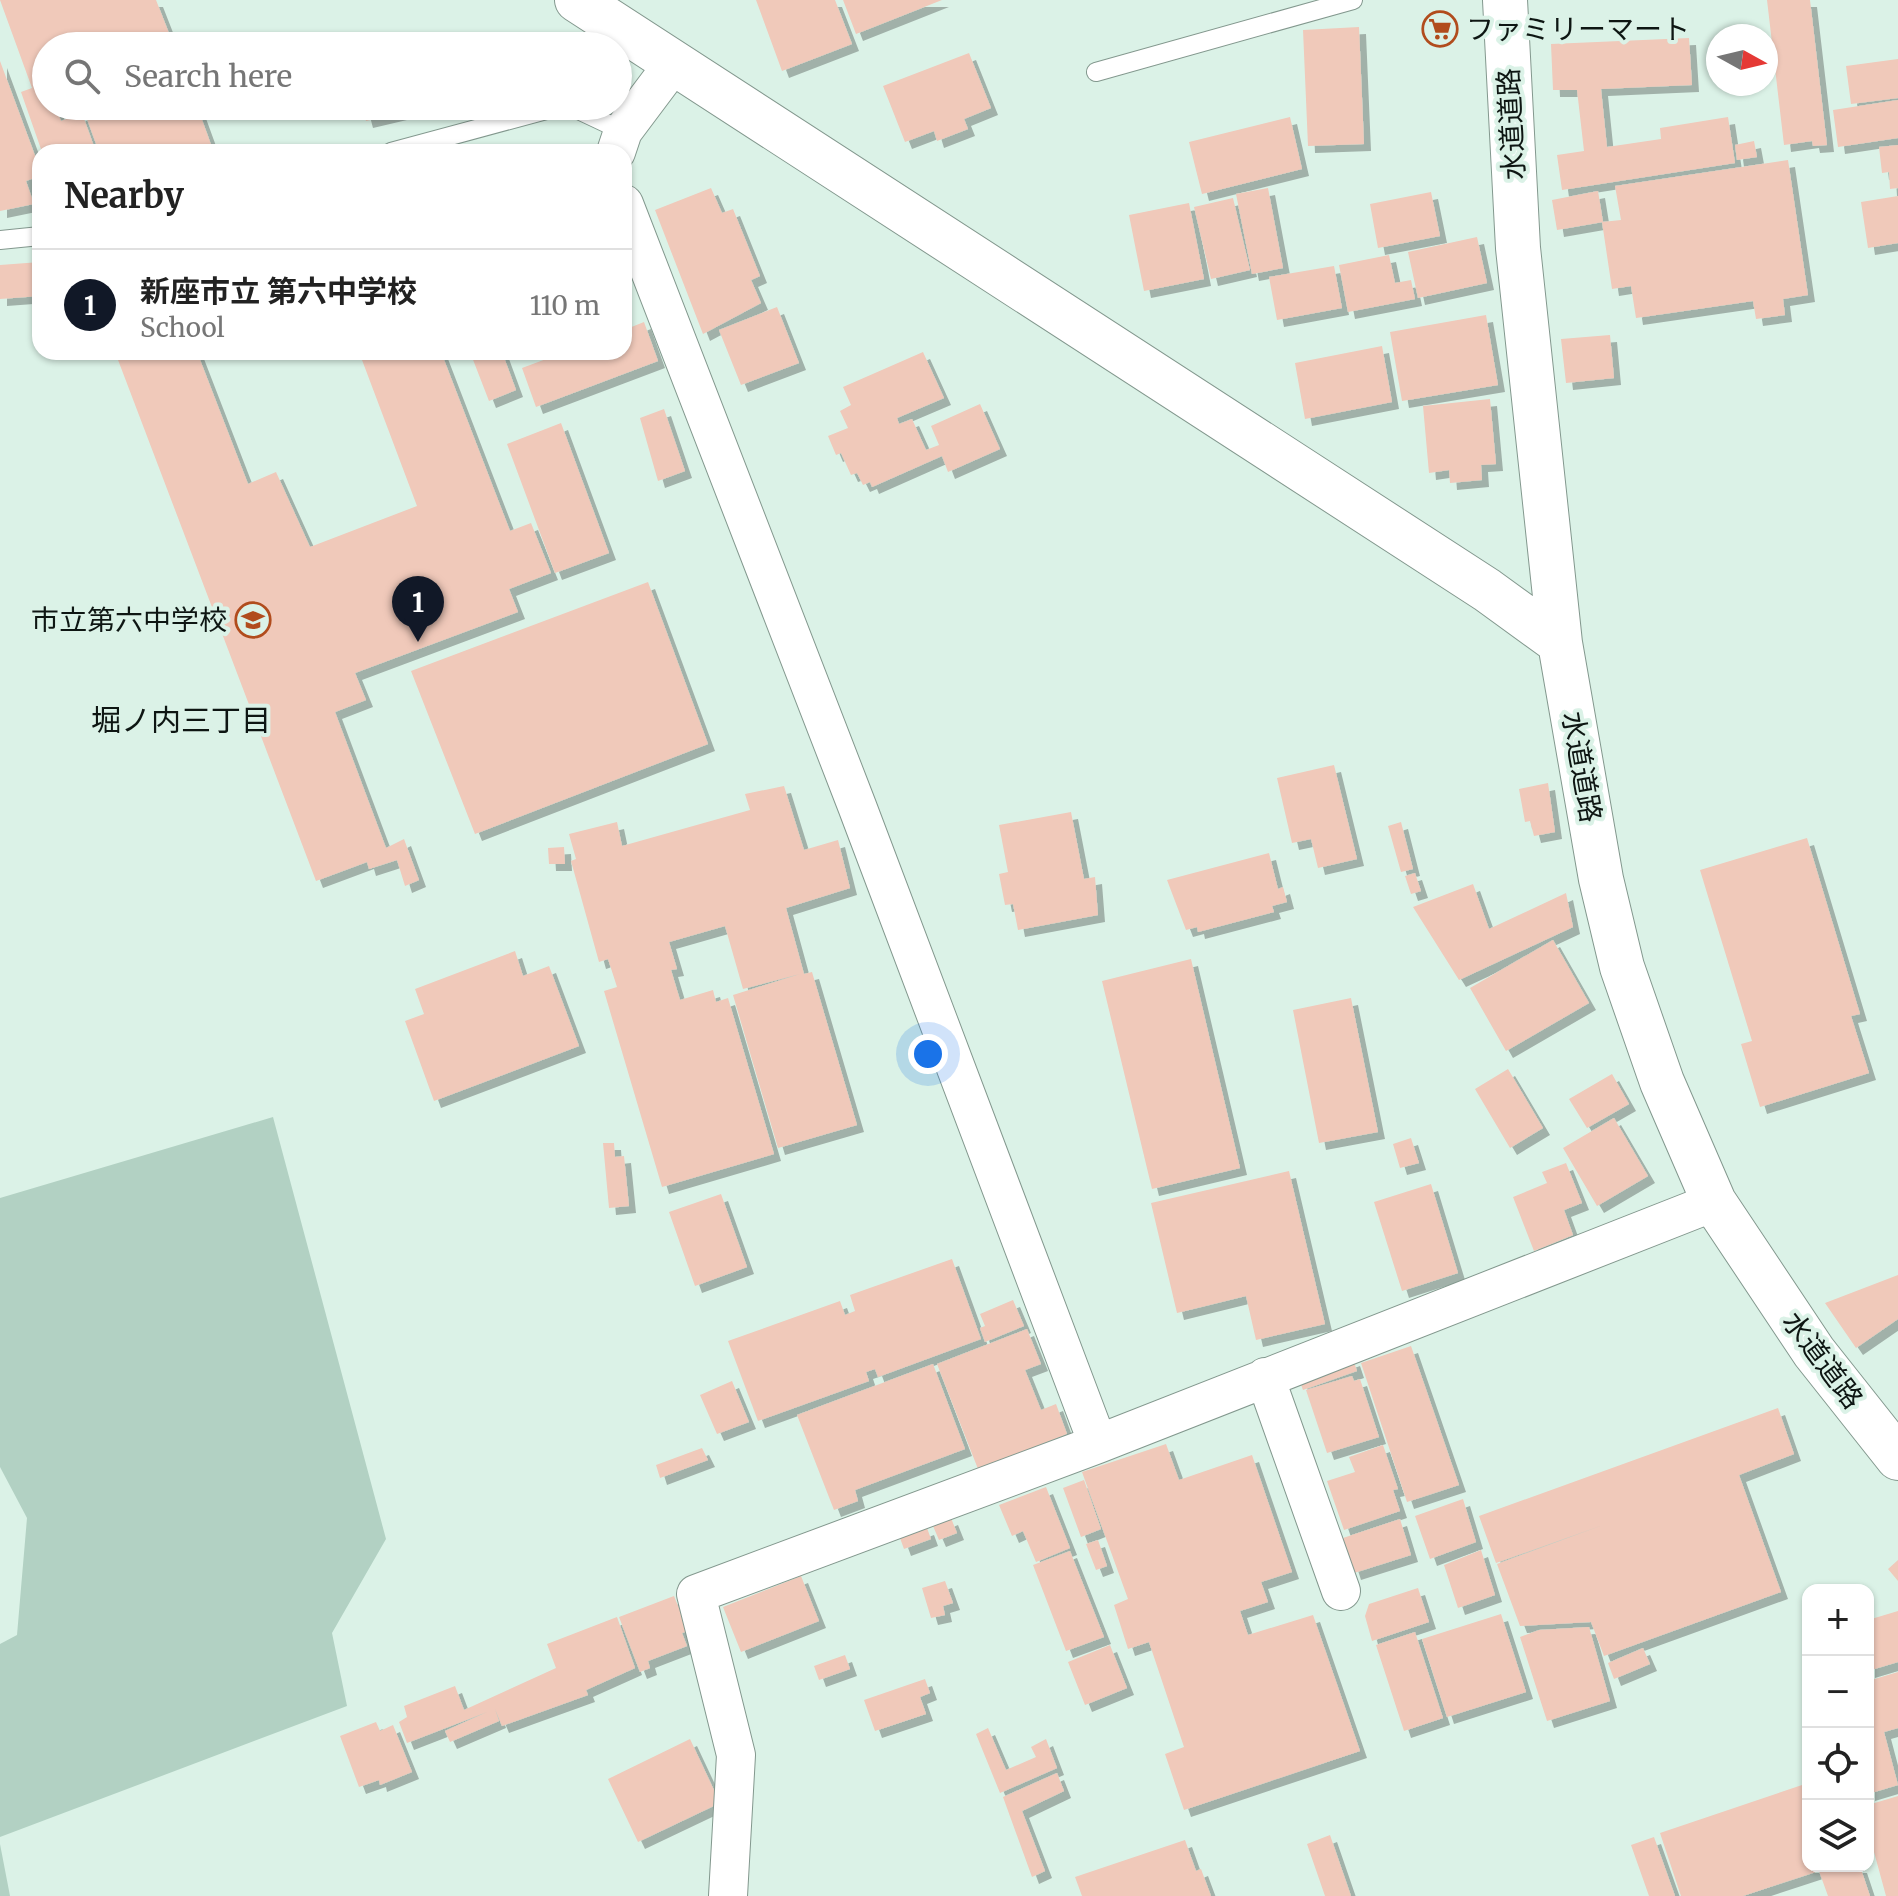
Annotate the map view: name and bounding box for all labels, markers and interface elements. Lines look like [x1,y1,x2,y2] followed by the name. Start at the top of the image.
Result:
[1421,10,1459,48] supermarket icon: ファミリーマート
[1466,11,1690,47] place label: ファミリーマート
[1706,24,1778,96] north arrow
[32,32,632,120] search box
[60,54,104,98] icon: search
[124,57,292,95] text: Search here
[1490,67,1532,181] street label: 水道道路
[64,175,184,217] text: Nearby
[140,272,417,310] text: 新座市立 第六中学校
[84,289,96,322] text: 1
[530,289,600,322] text: 110 m
[140,311,225,344] text: School
[392,576,444,642] pin: 1
[234,601,272,639] school or university icon: 市立第六中学校
[31,602,227,638] place label: 市立第六中学校
[91,701,271,739] district label: 堀ノ内三丁目
[1555,709,1609,825] street label: 水道道路
[908,1034,948,1074] your location
[1775,1304,1871,1416] street label: 水道道路
[1802,1584,1874,1872] map controls
[1802,1584,1874,1656] button: +
[1802,1656,1874,1728] button: −
[1802,1728,1874,1800] button: locate
[1802,1800,1874,1872] button: layers

